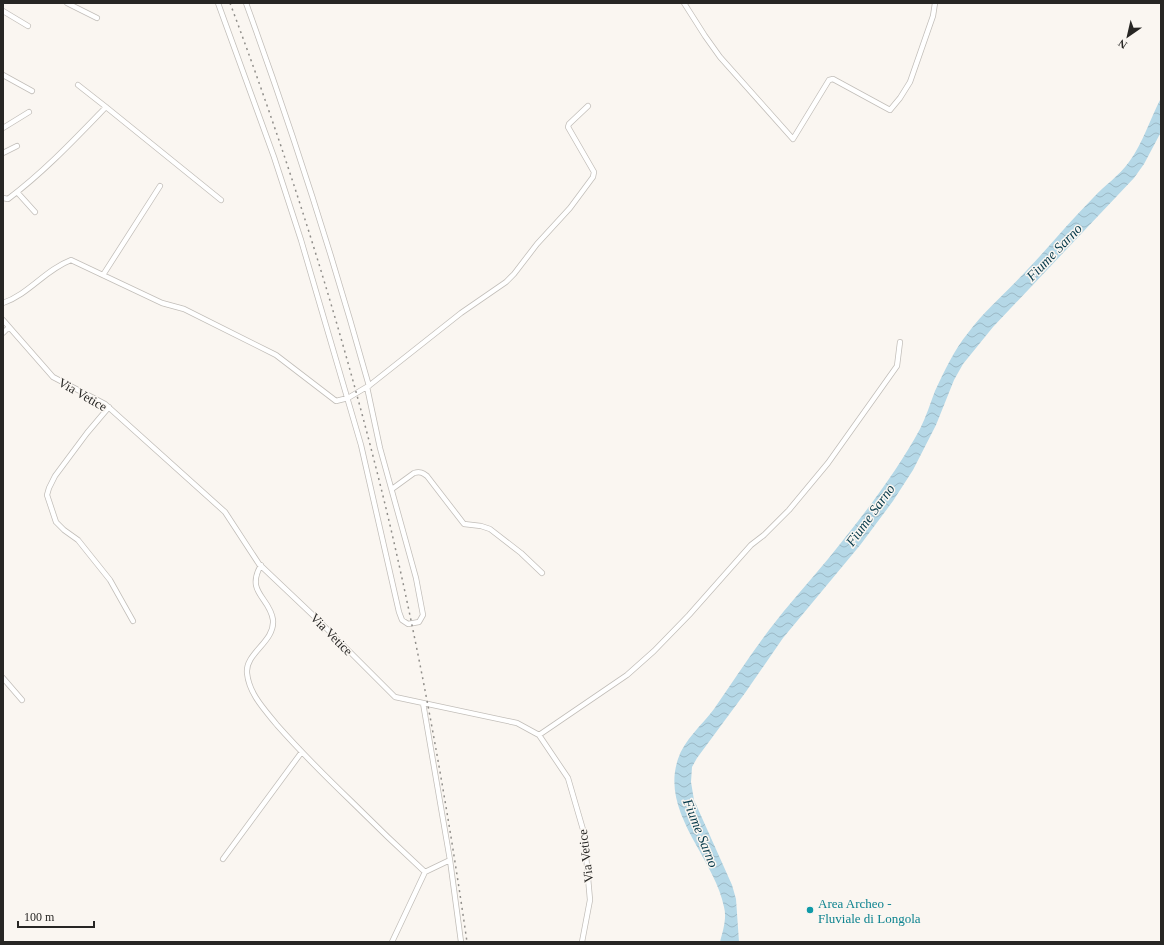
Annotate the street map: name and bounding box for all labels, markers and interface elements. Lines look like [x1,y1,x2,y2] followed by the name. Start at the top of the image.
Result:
[1108,16,1148,56] north arrow
[1116,37,1129,51] text: N
[1023,221,1085,284] water label: Fiume Sarno
[56,375,110,414] street label: Via Vetice
[842,481,898,550] water label: Fiume Sarno
[307,610,356,659] street label: Via Vetice
[680,796,721,870] water label: Fiume Sarno
[575,828,596,883] street label: Via Vetice
[818,896,921,926] place label: Area Archeo - Fluviale di Longola
[18,903,94,929] scale bar
[805,905,815,915] marker: Area Archeo - Fluviale di Longola
[24,910,55,924] text: 100 m

